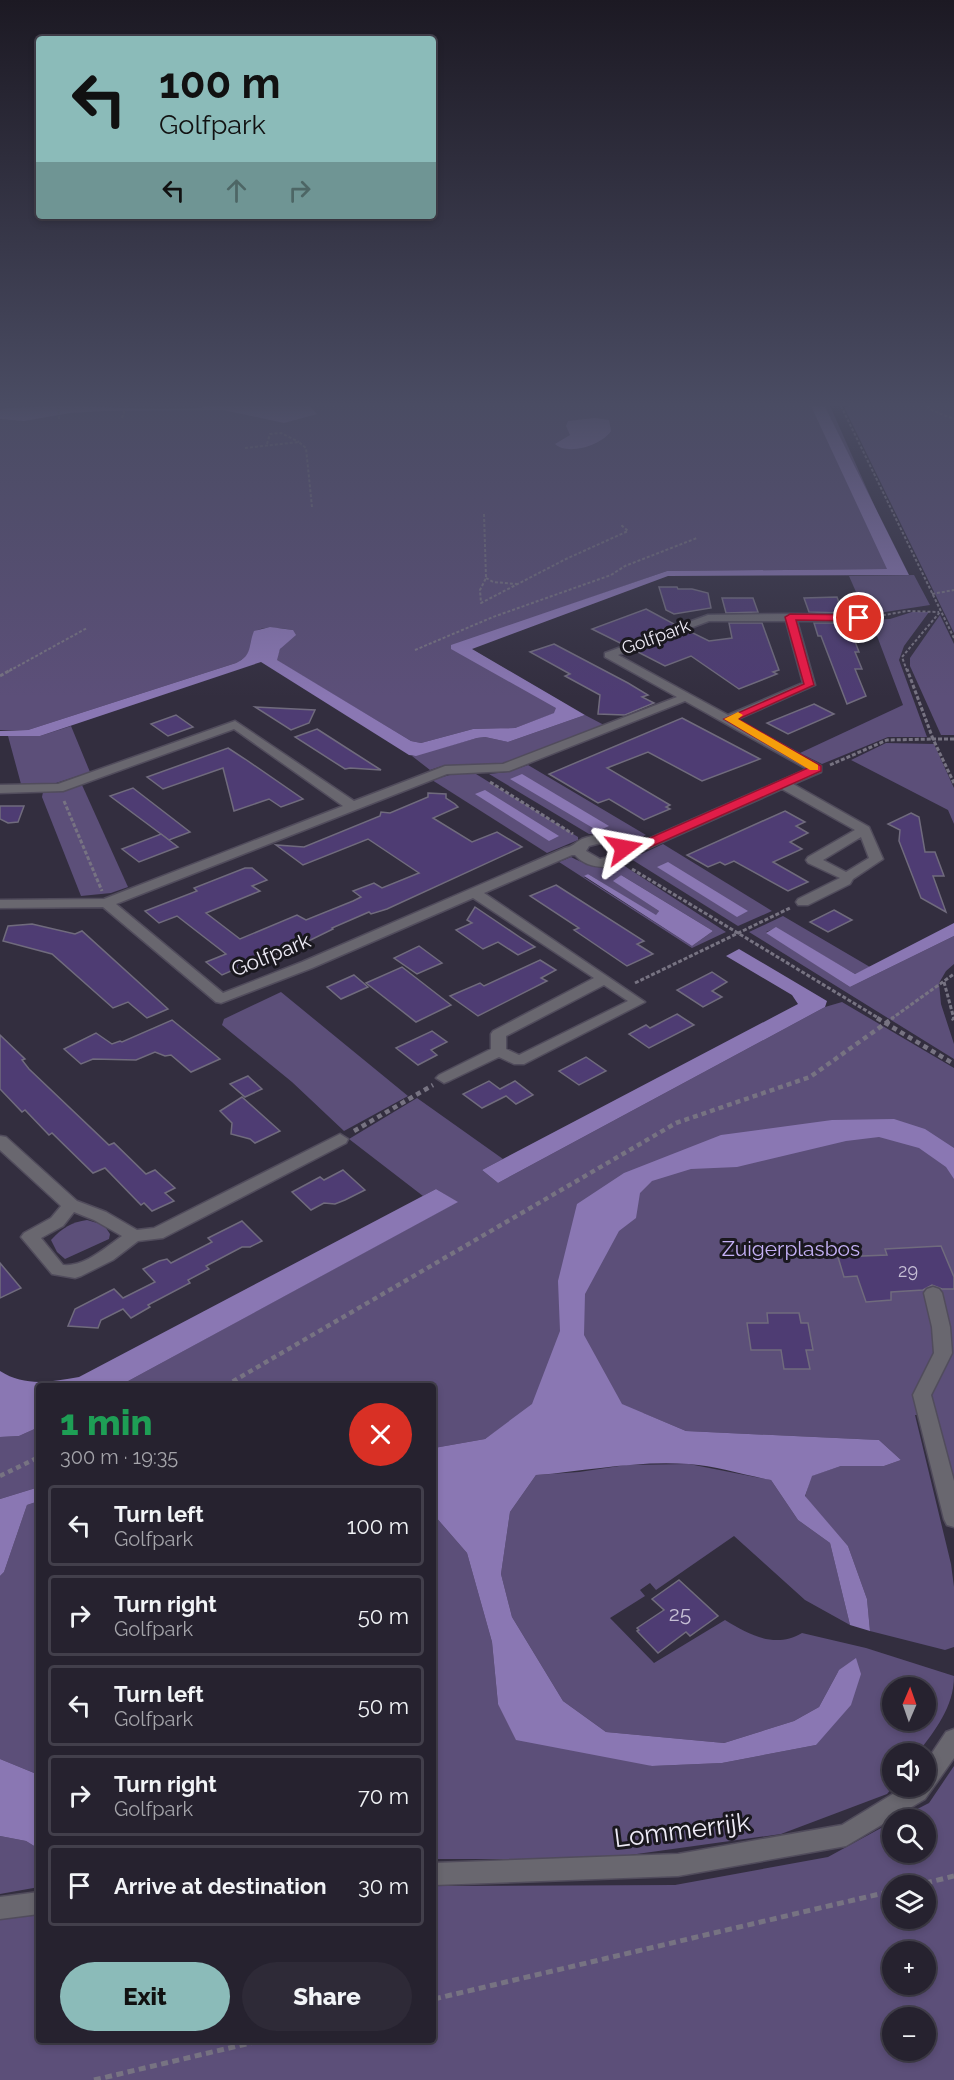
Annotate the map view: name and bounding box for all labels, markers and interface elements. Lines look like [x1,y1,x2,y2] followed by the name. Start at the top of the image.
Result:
[159,59,281,108] text: 100 m
[60,60,138,138] icon: left
[159,109,266,140] text: Golfpark
[157,174,190,207] icon: left
[220,174,253,207] icon: ahead
[283,174,316,207] icon: right
[833,592,884,643] pin
[842,601,875,634] icon: arrive
[619,614,693,659] street label: Golfpark
[592,816,656,880] position arrow
[228,927,314,982] street label: Golfpark
[722,1236,860,1261] park label: Zuigerplasbos
[898,1260,918,1281] house number: 29
[60,1401,152,1443] text: 1 min
[349,1403,412,1466] button: close
[60,1445,178,1469] text: 300 m · 19:35
[114,1501,204,1527] text: Turn left
[63,1509,96,1542] icon: left
[347,1513,409,1539] text: 100 m
[114,1527,193,1551] text: Golfpark
[114,1591,217,1617] text: Turn right
[63,1599,96,1632] icon: right
[669,1601,691,1626] house number: 25
[358,1603,409,1629] text: 50 m
[114,1617,193,1641] text: Golfpark
[882,1677,936,1731] north arrow
[882,1677,936,2061] map controls
[114,1681,204,1707] text: Turn left
[63,1689,96,1722] icon: left
[358,1693,409,1719] text: 50 m
[114,1707,193,1731] text: Golfpark
[882,1743,936,1797] button: sound
[114,1771,217,1797] text: Turn right
[63,1779,96,1812] icon: right
[358,1783,409,1809] text: 70 m
[114,1797,193,1821] text: Golfpark
[612,1807,752,1853] street label: Lommerrijk
[882,1809,936,1863] button: search
[63,1869,96,1902] icon: arrive
[114,1873,327,1899] text: Arrive at destination
[358,1873,409,1899] text: 30 m
[882,1875,936,1929] button: layers
[882,1941,936,1995] button: +
[60,1962,230,2031] button: Exit
[242,1962,412,2031] button: Share
[882,2007,936,2061] button: −

